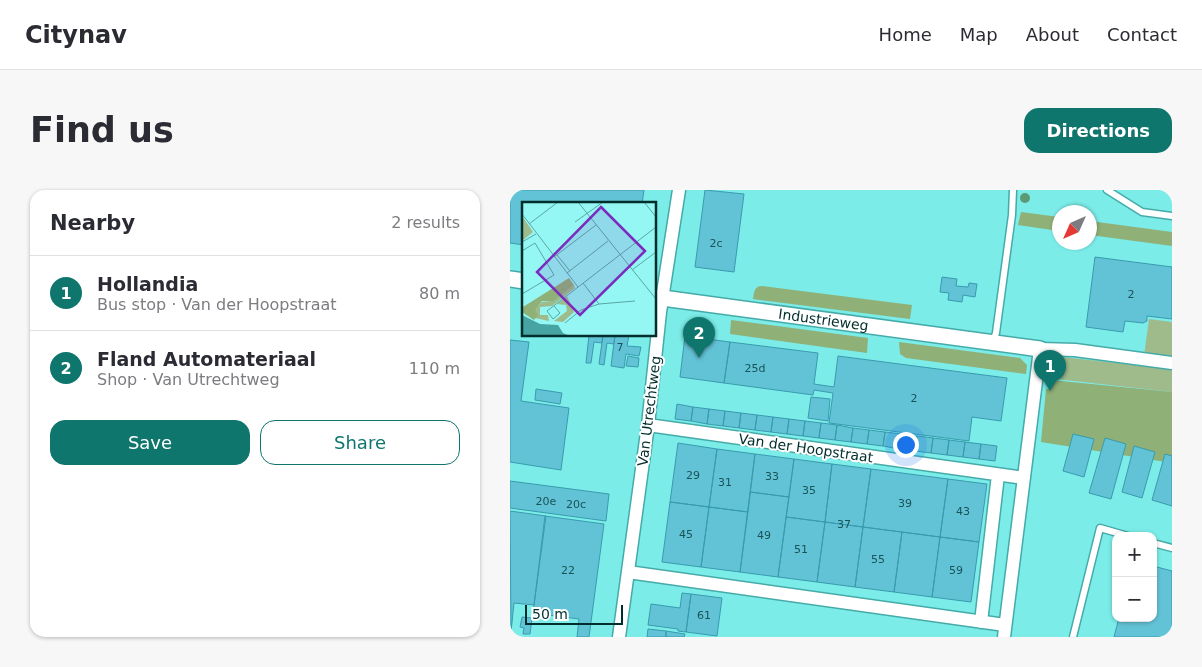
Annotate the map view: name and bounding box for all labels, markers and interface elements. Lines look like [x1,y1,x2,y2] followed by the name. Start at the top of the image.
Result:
[25,21,127,49] text: Citynav
[879,24,932,45] text: Home
[960,24,998,45] text: Map
[1026,24,1079,45] text: About
[1107,24,1177,45] text: Contact
[1024,108,1172,153] button: Directions
[30,110,174,150] text: Find us
[522,202,656,336] inset map
[1052,205,1097,250] north arrow
[50,211,135,235] text: Nearby
[391,213,460,232] text: 2 results
[709,237,723,250] house number: 2c
[97,273,198,295] text: Hollandia
[60,284,72,303] text: 1
[419,284,460,303] text: 80 m
[1128,288,1135,301] house number: 2
[97,295,337,314] text: Bus stop · Van der Hoopstraat
[777,306,870,334] street label: Industrieweg
[683,317,715,358] pin: 2
[617,341,624,354] house number: 7
[97,348,316,370] text: Fland Automateriaal
[1034,350,1066,391] pin: 1
[634,355,664,467] street label: Van Utrechtweg
[60,359,72,378] text: 2
[409,359,460,378] text: 110 m
[745,362,765,375] house number: 25d
[97,370,280,389] text: Shop · Van Utrechtweg
[911,392,918,405] house number: 2
[50,420,250,465] button: Save
[260,420,460,465] button: Share
[738,431,875,465] street label: Van der Hoopstraat
[893,432,919,458] your location
[686,469,700,482] house number: 29
[765,470,779,483] house number: 33
[718,476,732,489] house number: 31
[802,484,816,497] house number: 35
[536,495,557,508] house number: 20e
[898,497,912,510] house number: 39
[566,498,586,511] house number: 20c
[956,505,970,518] house number: 43
[837,518,851,531] house number: 37
[679,528,693,541] house number: 45
[757,529,771,542] house number: 49
[1112,532,1157,622] map controls
[1112,532,1157,577] button: +
[794,543,808,556] house number: 51
[871,553,885,566] house number: 55
[561,564,575,577] house number: 22
[949,564,963,577] house number: 59
[1112,577,1157,622] button: −
[525,602,622,625] scale bar
[532,606,568,622] text: 50 m
[697,609,711,622] house number: 61

